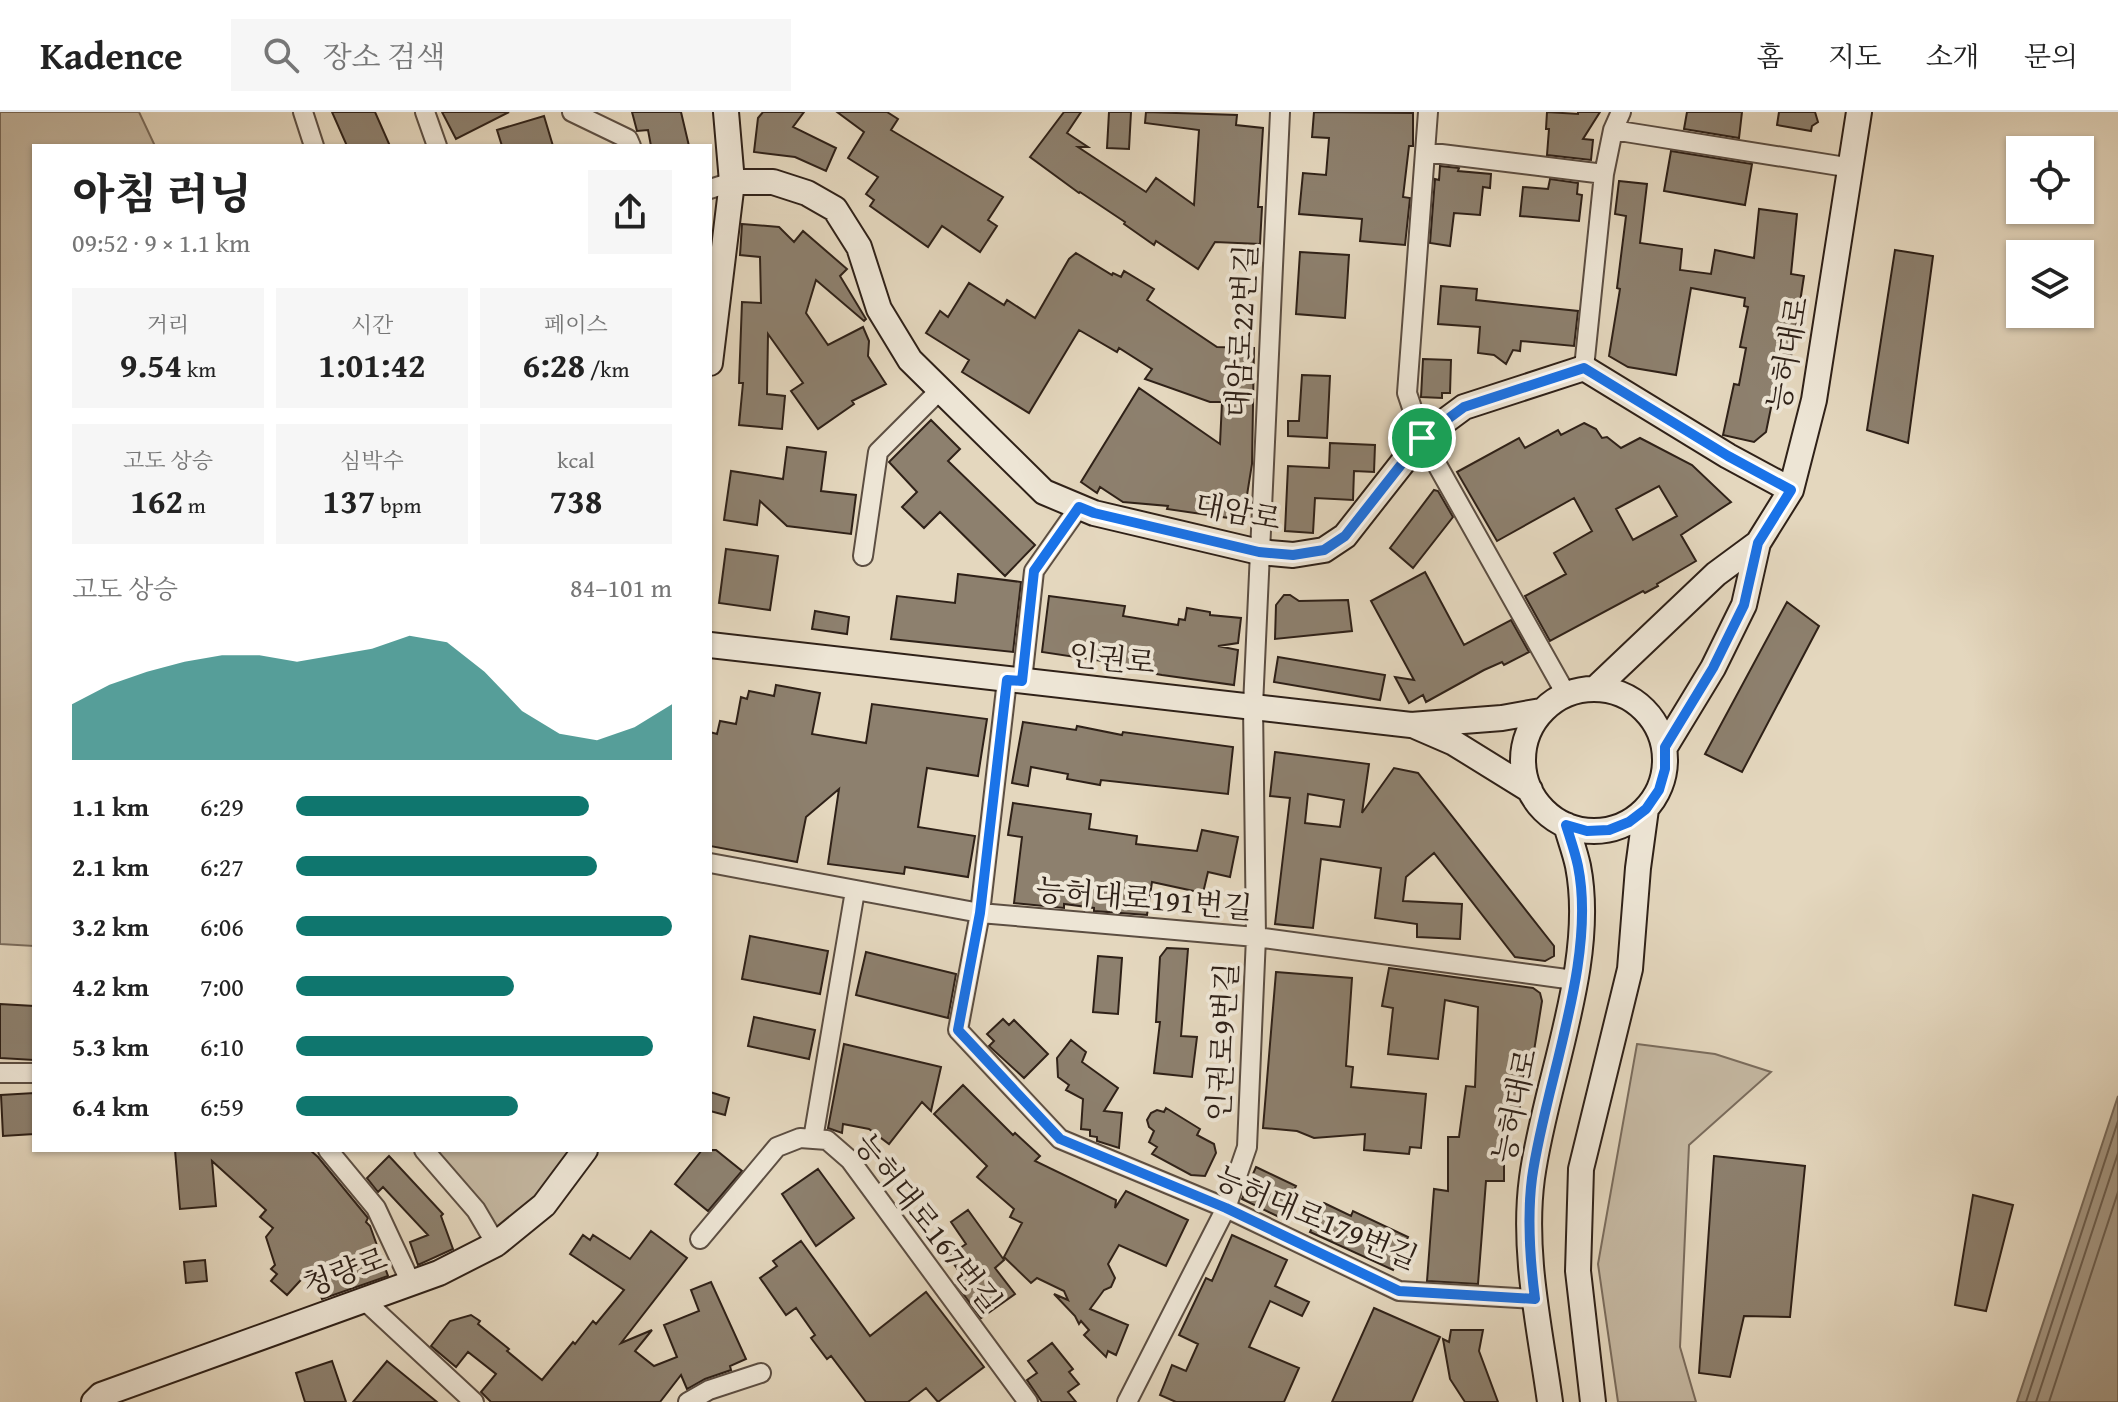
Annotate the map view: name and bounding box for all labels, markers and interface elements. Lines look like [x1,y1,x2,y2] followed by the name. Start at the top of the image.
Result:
[231,19,791,91] search box
[40,27,183,83] text: Kadence
[259,33,303,77] icon: search
[323,34,445,78] text: 장소 검색
[1757,35,1784,76] text: 홈
[1828,35,1882,76] text: 지도
[1926,35,1980,76] text: 소개
[2024,35,2078,76] text: 문의
[2006,136,2094,328] map controls
[2006,136,2094,224] button: locate
[72,161,252,225] text: 아침 러닝
[588,170,672,254] button: share
[72,223,250,262] text: 09:52 · 9 × 1.1 km
[2006,240,2094,328] button: layers
[1214,243,1268,419] street label: 대암로22번길
[1755,293,1819,415] street label: 능허대로
[147,308,189,340] text: 거리
[351,308,393,340] text: 시간
[544,308,608,340] text: 페이스
[120,340,182,389] text: 9.54
[318,340,426,389] text: 1:01:42
[523,340,585,389] text: 6:28
[182,353,216,385] text: km
[585,353,629,385] text: /km
[1388,404,1456,472] pin
[1400,416,1444,460] icon: arrive
[123,444,213,476] text: 고도 상승
[340,444,404,476] text: 심박수
[557,444,595,476] text: kcal
[130,476,183,525] text: 162
[323,476,375,525] text: 137
[550,476,602,525] text: 738
[1191,481,1285,541] street label: 대암로
[183,489,206,521] text: m
[375,489,421,521] text: bpm
[570,568,672,607] text: 84–101 m
[72,569,178,608] text: 고도 상승
[1067,632,1158,684] street label: 인권로
[72,787,149,826] text: 1.1 km
[200,787,244,826] text: 6:29
[72,847,149,886] text: 2.1 km
[200,847,244,886] text: 6:27
[1034,867,1254,929] street label: 능허대로191번길
[72,907,149,946] text: 3.2 km
[200,907,244,946] text: 6:06
[1196,961,1248,1123] street label: 인권로9번길
[72,967,149,1006] text: 4.2 km
[200,967,244,1006] text: 7:00
[72,1027,149,1066] text: 5.3 km
[200,1027,244,1066] text: 6:10
[1480,1045,1548,1167] street label: 능허대로
[72,1087,149,1126] text: 6.4 km
[200,1087,244,1126] text: 6:59
[845,1123,1013,1322] street label: 능허대로167번길
[1208,1154,1425,1280] street label: 능허대로179번길
[296,1236,393,1307] street label: 청량로

